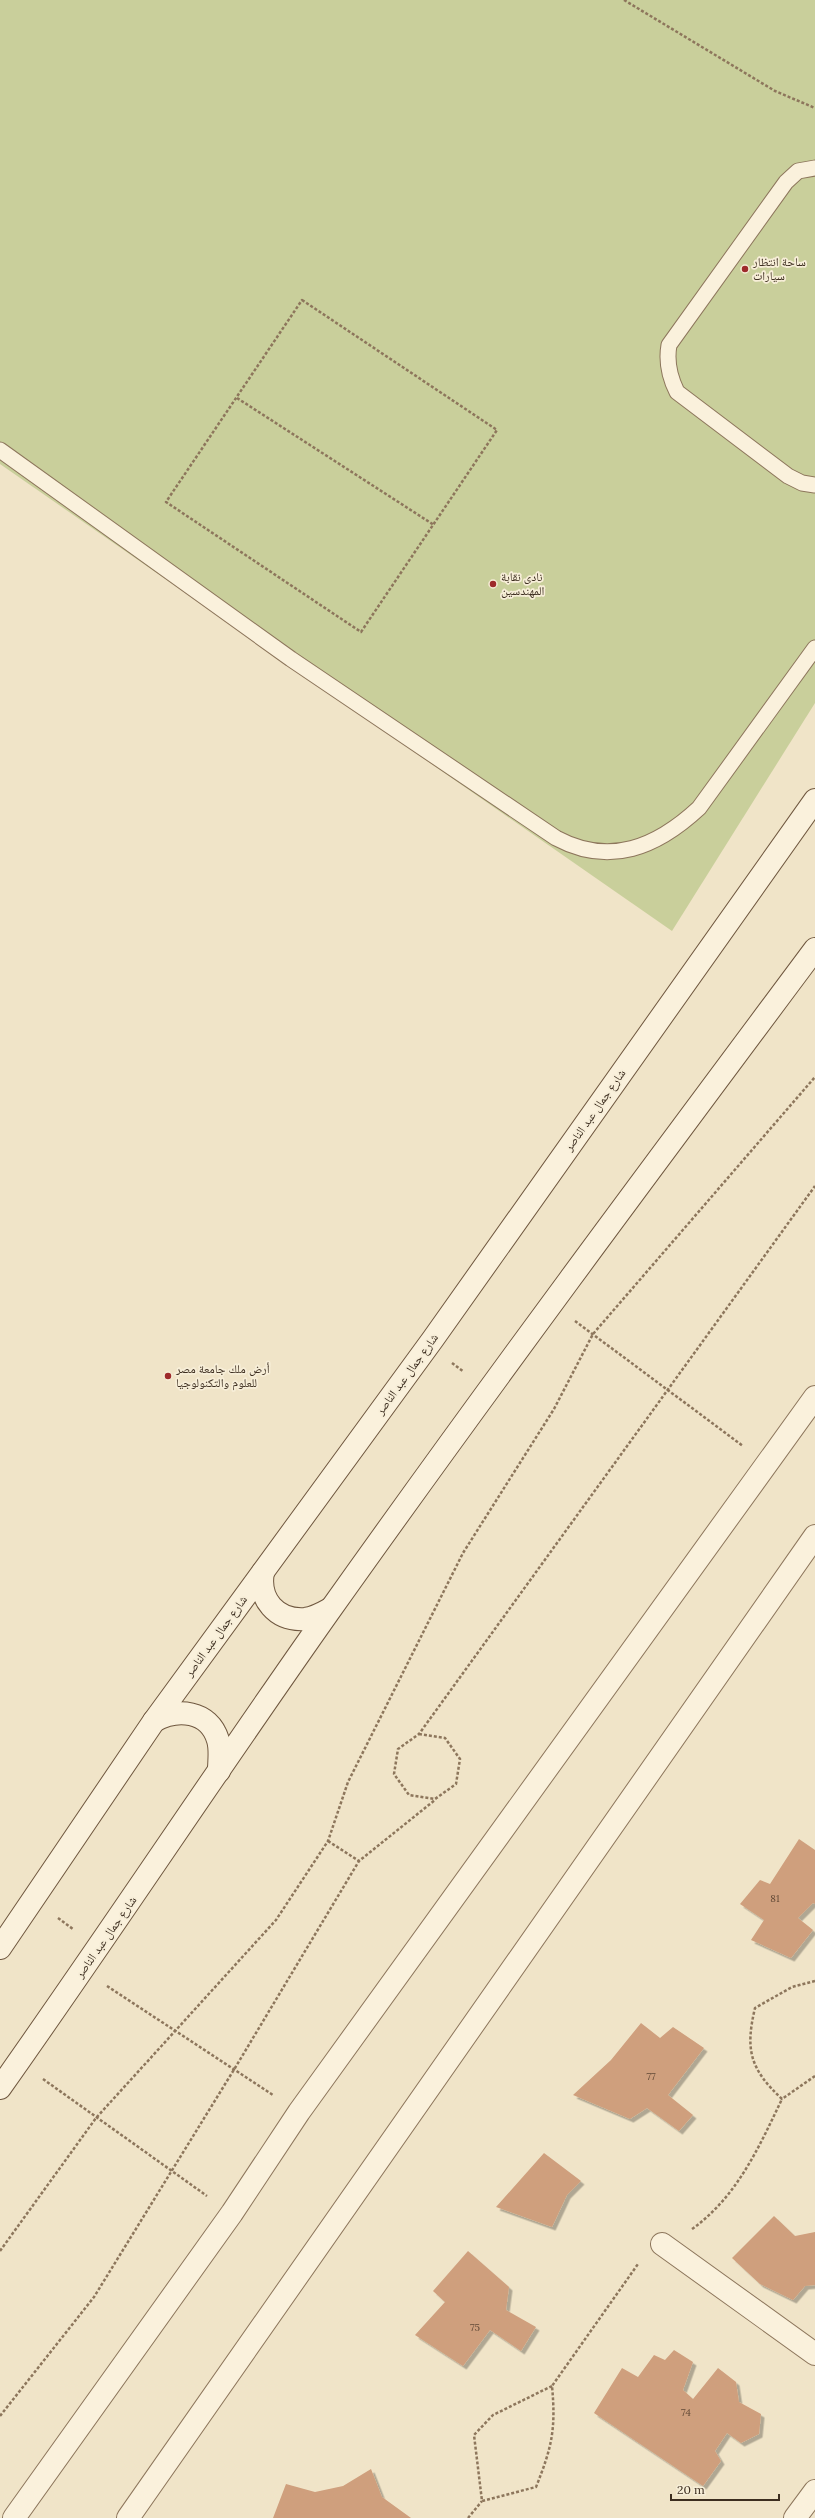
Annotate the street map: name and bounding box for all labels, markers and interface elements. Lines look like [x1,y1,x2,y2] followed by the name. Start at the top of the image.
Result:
[752,254,806,283] place label: ساحة انتظار سيارات
[740,264,750,274] marker: ساحة انتظار سيارات
[501,569,545,598] place label: نادى نقابة المهندسين
[488,579,498,589] marker: نادى نقابة المهندسين
[560,1066,629,1155] street label: شارع جمال عبد الناصر
[372,1330,442,1419] street label: شارع جمال عبد الناصر
[175,1361,270,1391] place label: أرض ملك جامعة مصر للعلوم والتكنولوجيا
[163,1371,173,1381] marker: أرض ملك جامعة مصر للعلوم والتكنولوجيا
[181,1592,251,1681] street label: شارع جمال عبد الناصر
[770,1892,780,1905] house number: 81
[71,1893,140,1982] street label: شارع جمال عبد الناصر
[646,2070,656,2083] house number: 77
[470,2321,480,2334] house number: 75
[681,2406,692,2419] house number: 74
[671,2476,779,2502] scale bar
[677,2482,705,2497] text: 20 m

